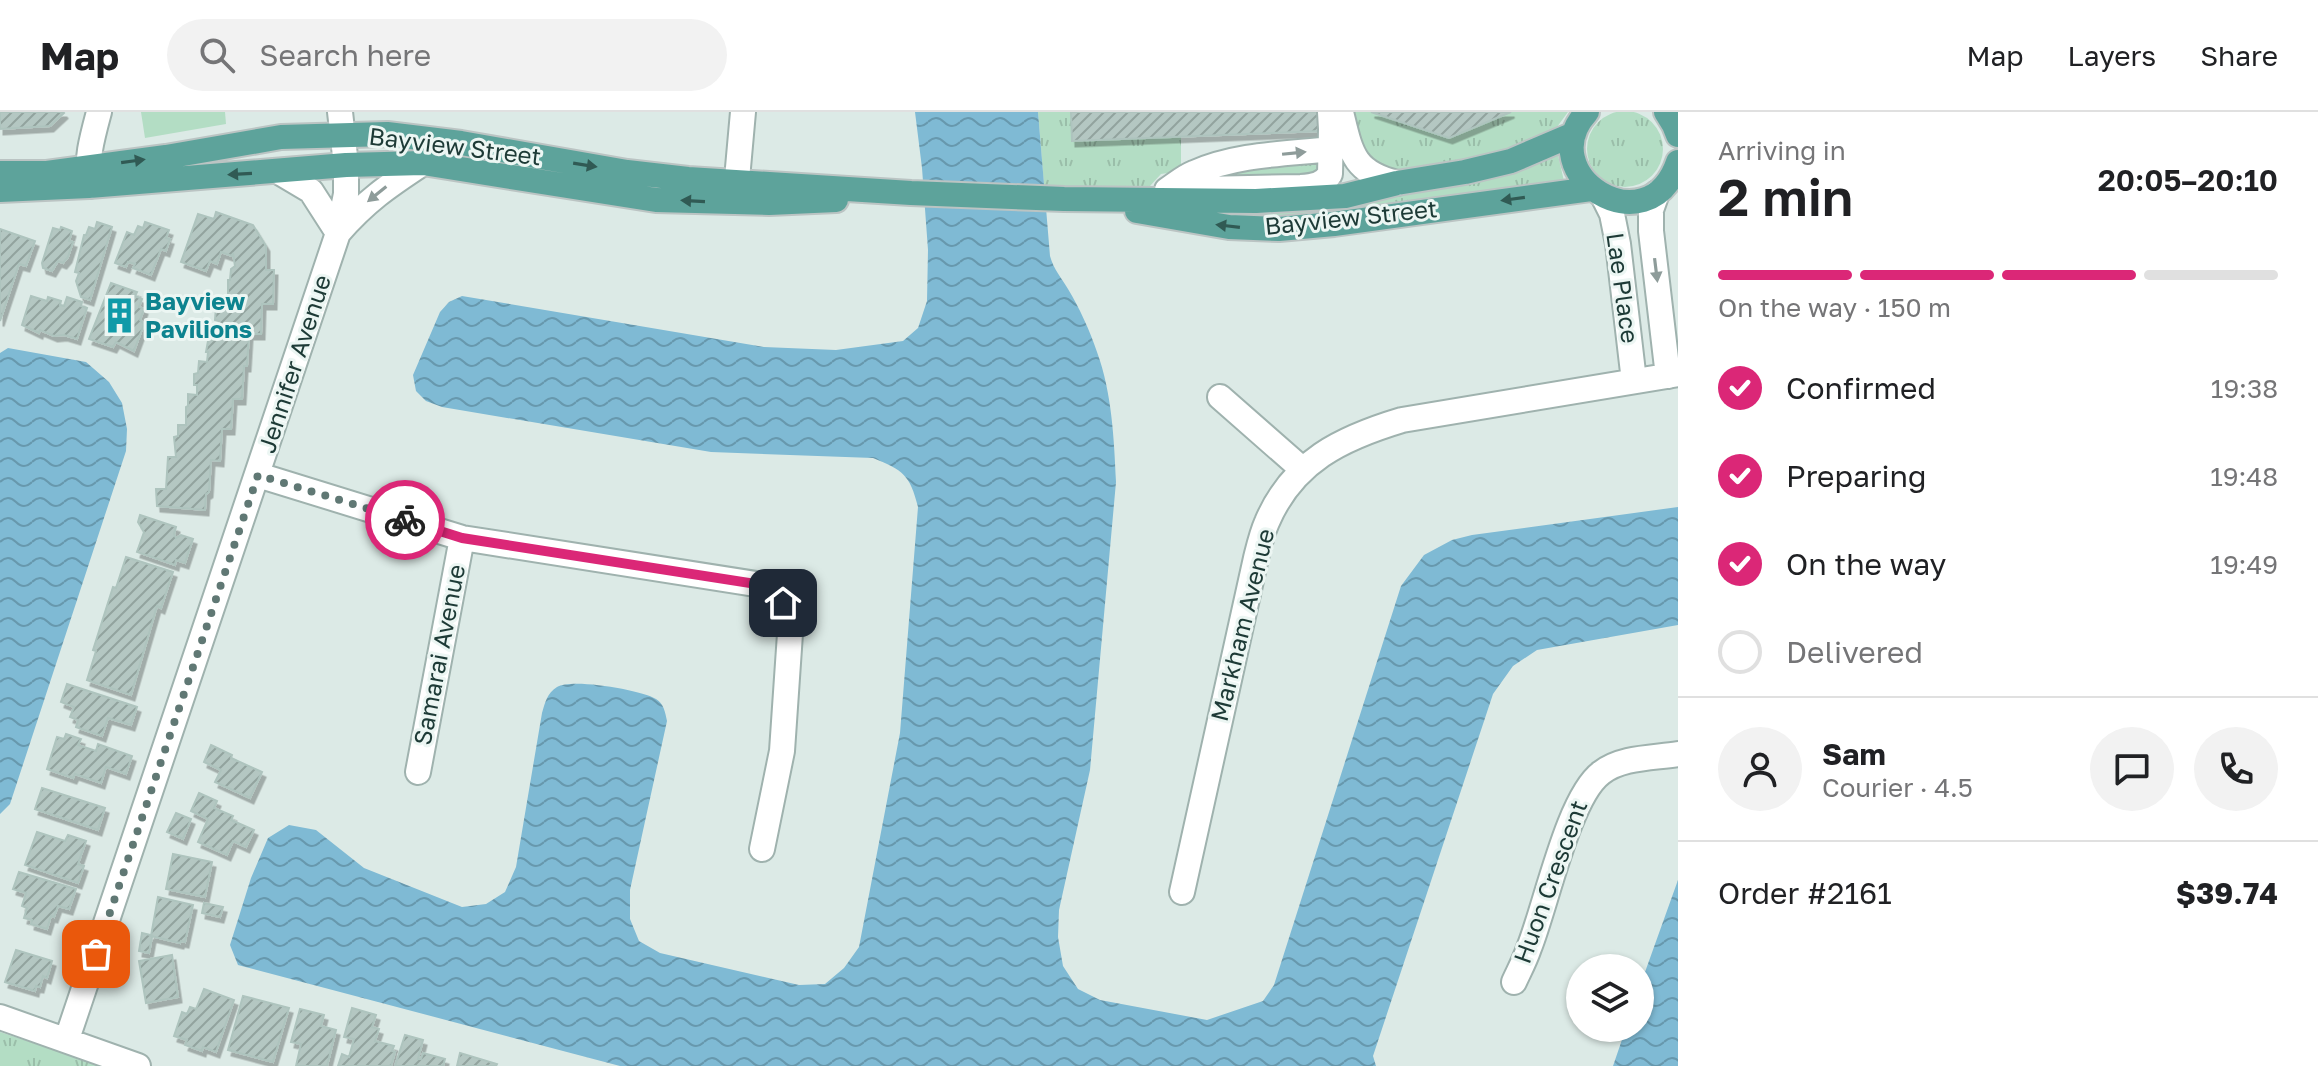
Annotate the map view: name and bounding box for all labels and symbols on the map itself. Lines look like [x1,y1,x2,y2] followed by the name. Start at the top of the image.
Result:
[367,121,543,170] street label: Bayview Street
[1282,146,1307,159] one-way arrow
[121,154,146,167] one-way arrow
[572,159,597,172] one-way arrow
[227,168,252,181] one-way arrow
[367,186,387,202] one-way arrow
[1263,193,1439,240] street label: Bayview Street
[1501,193,1526,206] one-way arrow
[680,195,705,208] one-way arrow
[1215,219,1240,232] one-way arrow
[1601,231,1646,345] street label: Lae Place
[1649,258,1662,283] one-way arrow
[251,271,336,456] street label: Jennifer Avenue
[145,286,252,343] place label: Bayview Pavilions
[100,297,138,335] building icon: Bayview Pavilions
[365,480,445,560] courier
[1204,525,1279,724] street label: Markham Avenue
[407,562,470,748] street label: Samarai Avenue
[749,569,817,637] pin
[1507,796,1592,967] street label: Huon Crescent
[62,920,130,988] pin

